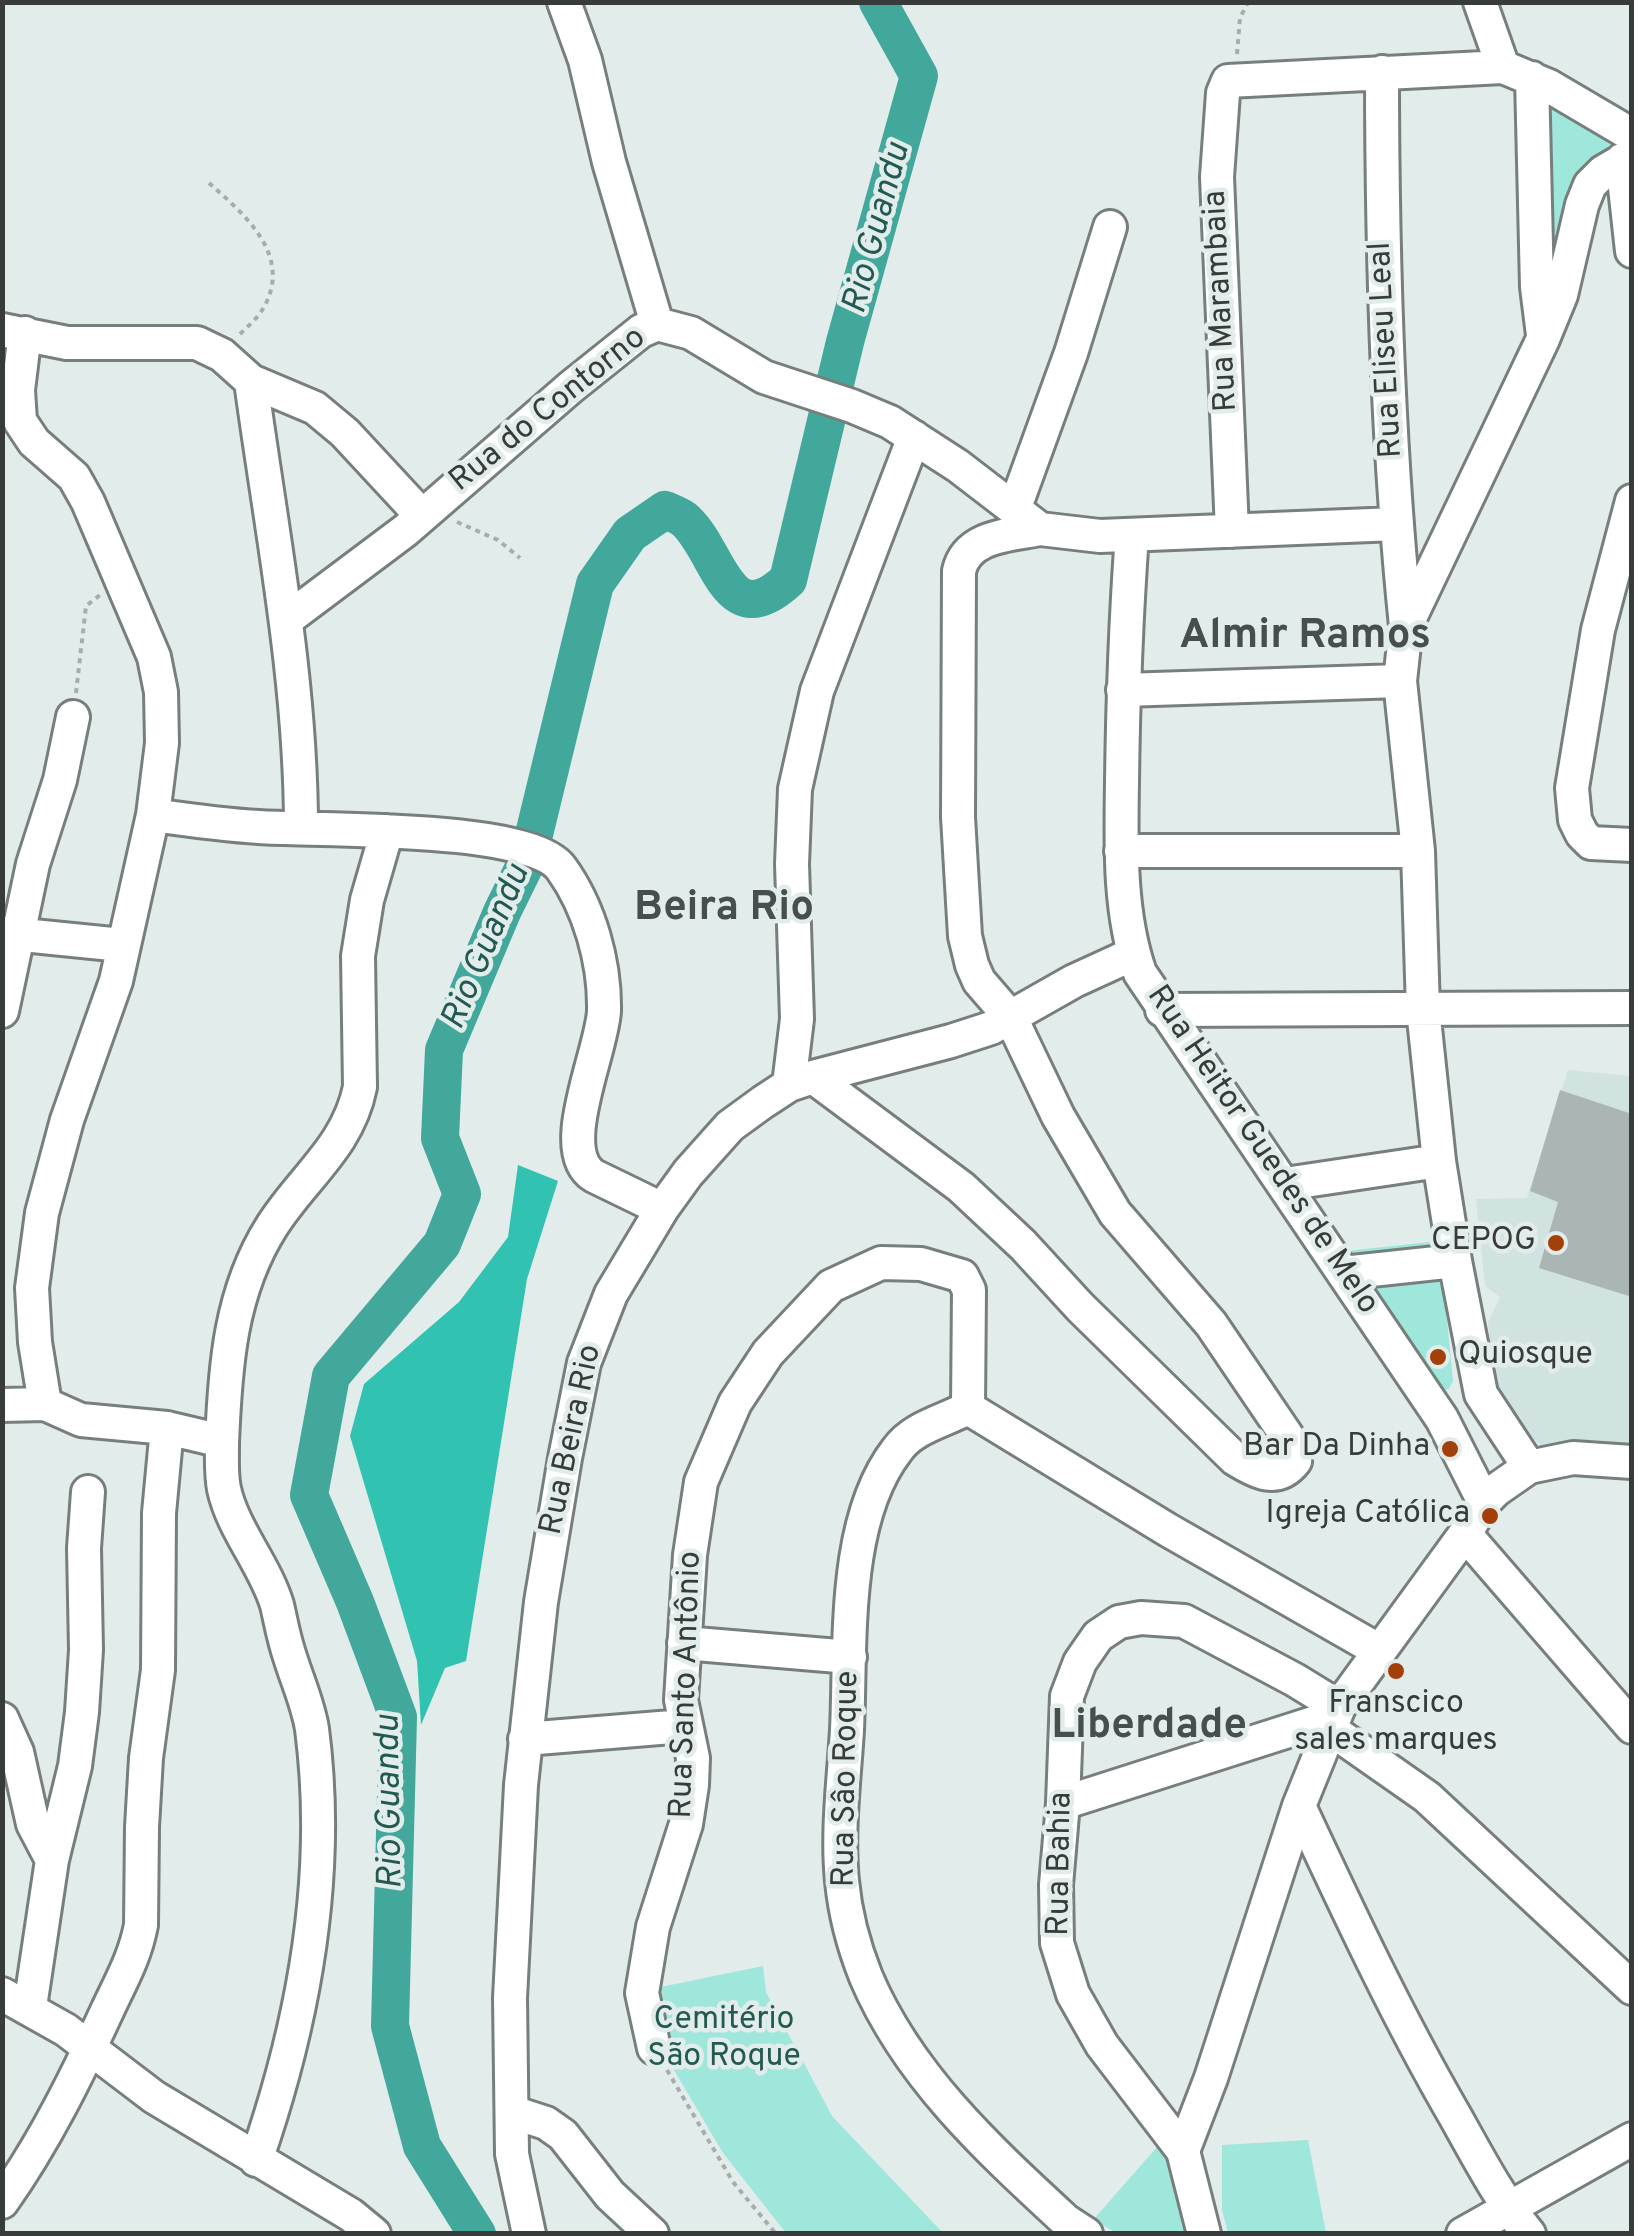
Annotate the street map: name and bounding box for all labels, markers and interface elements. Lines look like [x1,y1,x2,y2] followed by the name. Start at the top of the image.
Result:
[836,139,922,319] water label: Rio Guandu
[1198,189,1248,413] street label: Rua Marambaia
[1363,241,1413,459] street label: Rua Eliseu Leal
[443,320,655,502] street label: Rua do Contorno
[1179,614,1431,664] district label: Almir Ramos
[435,859,541,1037] water label: Rio Guandu
[634,886,814,936] district label: Beira Rio
[1137,980,1385,1322] street label: Rua Heitor Guedes de Melo
[1431,1224,1536,1262] place label: CEPOG
[1545,1232,1567,1254] marker: CEPOG
[1458,1338,1593,1376] place label: Quiosque
[534,1341,612,1539] street label: Rua Beira Rio
[1427,1346,1449,1368] marker: Quiosque
[1243,1430,1430,1468] place label: Bar Da Dinha
[1439,1438,1461,1460] marker: Bar Da Dinha
[1266,1497,1470,1535] place label: Igreja Católica
[1479,1505,1501,1527] marker: Igreja Católica
[664,1551,712,1819] street label: Rua Santo Antônio
[1385,1660,1407,1682] marker: Franscico sales marques
[827,1670,869,1888] street label: Rua Sâo Roque
[1294,1687,1498,1762] place label: Franscico sales marques
[1051,1704,1247,1754] district label: Liberdade
[369,1714,415,1890] water label: Rio Guandu
[1042,1791,1082,1937] street label: Rua Bahia
[647,2003,801,2078] park label: Cemitério São Roque

